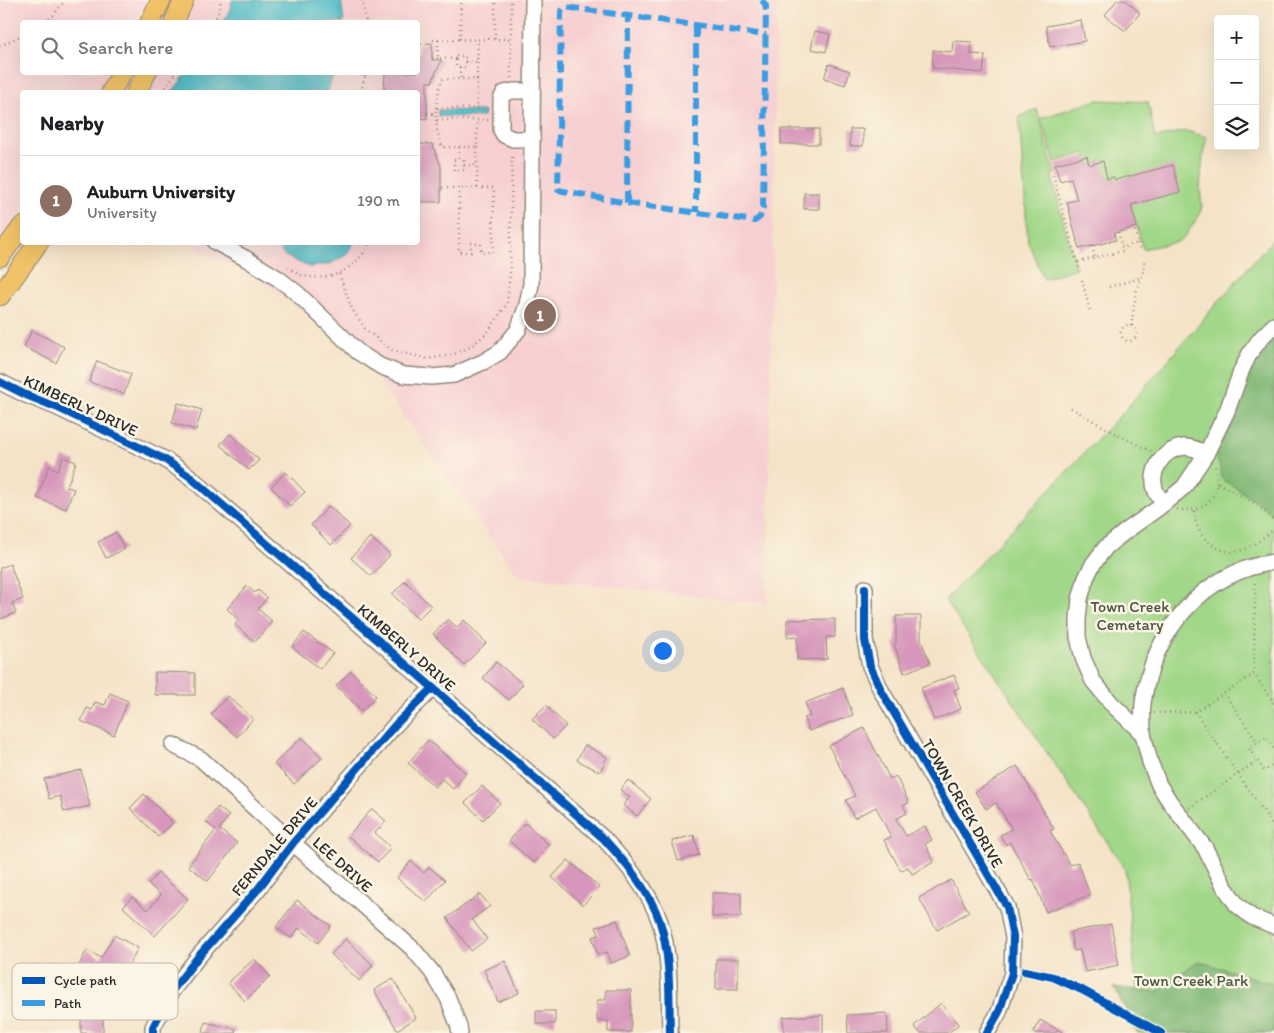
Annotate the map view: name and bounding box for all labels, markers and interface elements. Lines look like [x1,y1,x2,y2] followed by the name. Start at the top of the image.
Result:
[1214,15,1259,150] map controls
[1214,15,1259,60] button: +
[20,20,420,75] search box
[38,34,66,62] icon: search
[78,36,173,59] text: Search here
[1214,60,1259,105] button: −
[1214,105,1259,150] button: layers
[40,110,104,135] text: Nearby
[87,180,235,203] text: Auburn University
[52,191,60,210] text: 1
[357,191,400,210] text: 190 m
[87,203,157,222] text: University
[524,296,556,334] pin: 1
[21,371,141,440] street label: KIMBERLY DRIVE
[1091,597,1170,634] park label: Town Creek Cemetary
[354,600,460,695] street label: KIMBERLY DRIVE
[650,638,676,664] your location
[918,736,1007,871] street label: TOWN CREEK DRIVE
[227,793,321,900] street label: FERNDALE DRIVE
[309,833,377,896] street label: LEE DRIVE
[12,963,178,1020] legend
[1134,971,1249,990] park label: Town Creek Park
[54,972,117,989] text: Cycle path
[54,995,81,1012] text: Path

